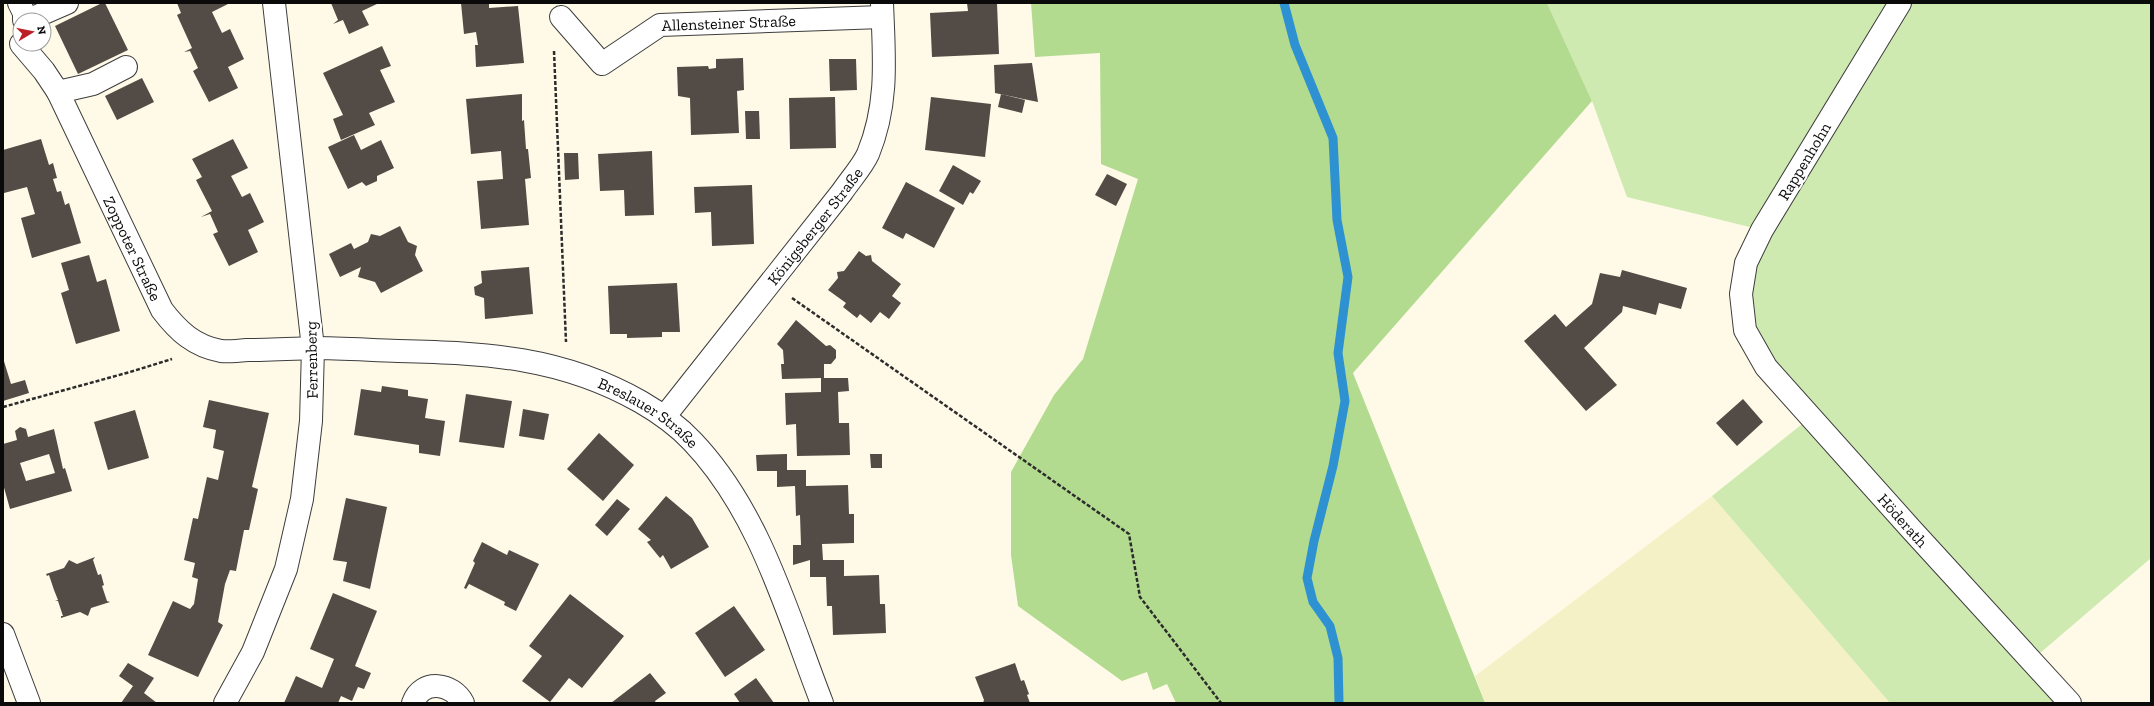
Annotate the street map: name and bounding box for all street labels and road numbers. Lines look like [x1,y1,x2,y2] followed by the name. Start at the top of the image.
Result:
[661,11,796,35] street label: Allensteiner Straße
[1774,118,1835,204] street label: Rappenhohn
[763,164,867,289] street label: Königsberger Straße
[99,193,165,304] street label: Zoppoter Straße
[301,321,322,399] street label: Ferrenberg
[595,373,702,452] street label: Breslauer Straße
[1874,490,1932,551] street label: Höderath

